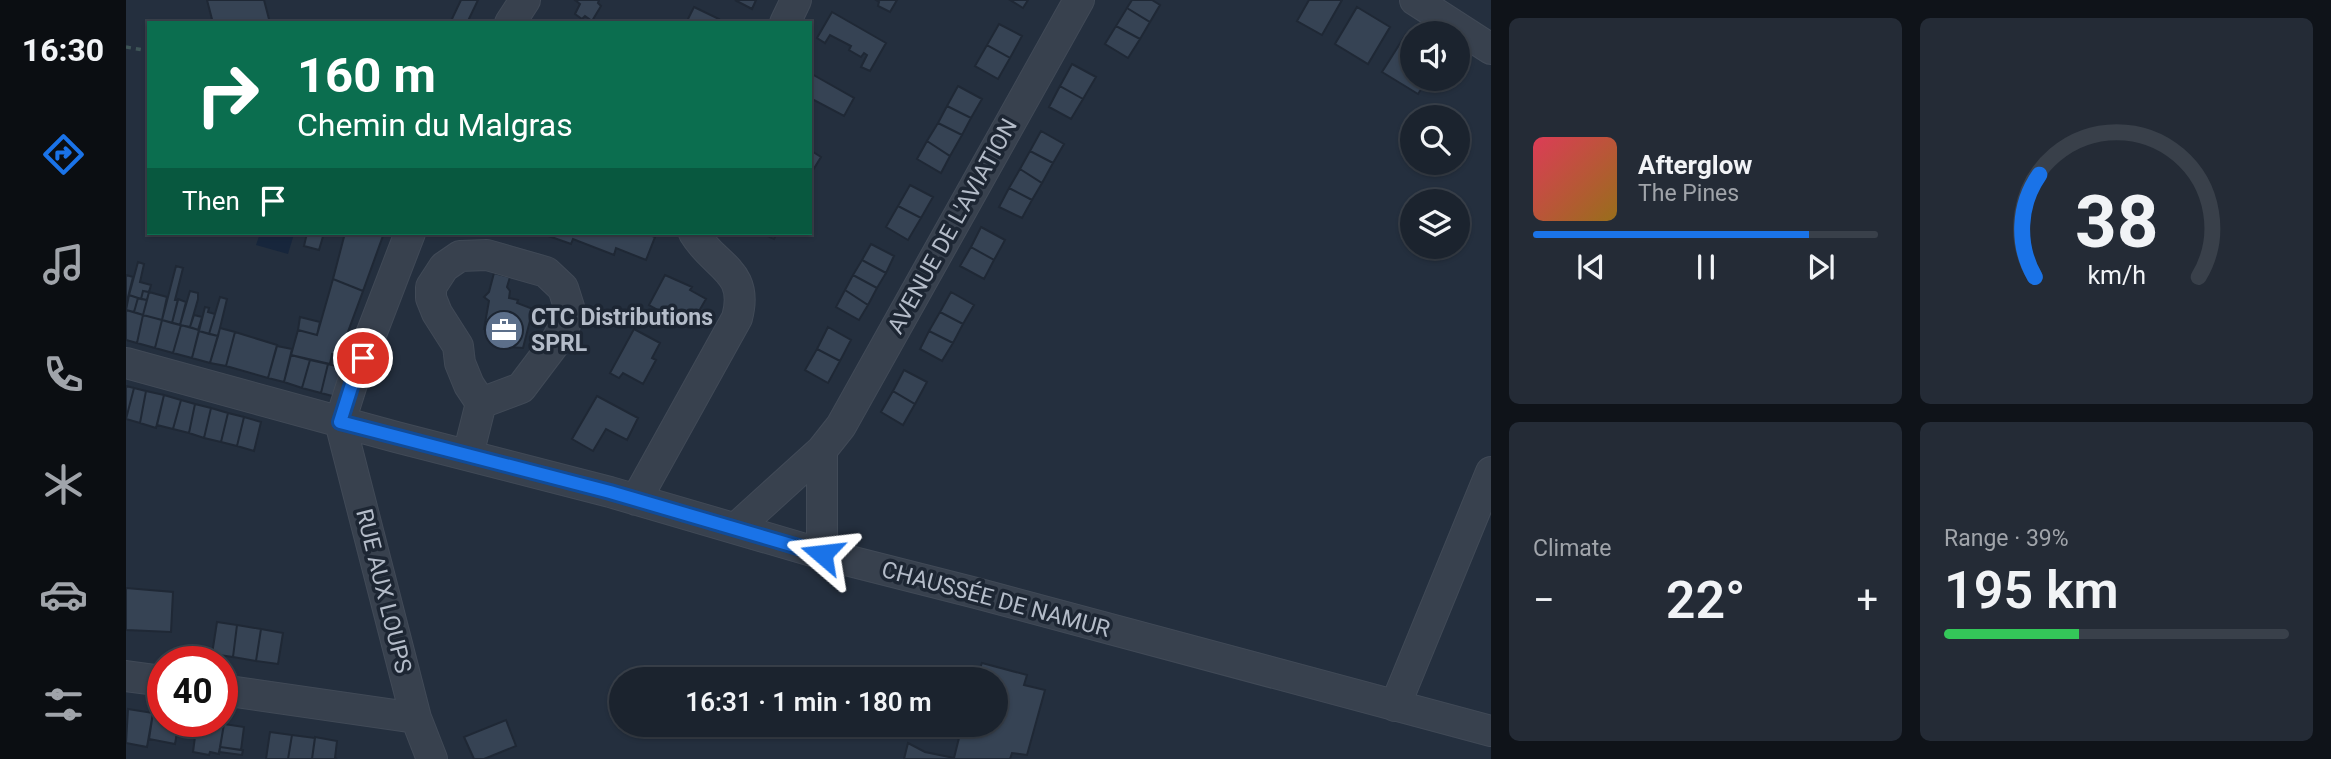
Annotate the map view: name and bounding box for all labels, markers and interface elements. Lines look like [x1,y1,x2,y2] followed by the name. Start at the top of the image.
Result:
[1400,21,1470,259] map controls
[1400,21,1470,91] button: sound
[22,31,104,69] text: 16:30
[297,47,436,104] text: 160 m
[182,49,273,140] icon: right
[1400,105,1470,175] button: search
[297,106,573,144] text: Chemin du Malgras
[882,114,1023,338] street label: AVENUE DE L'AVIATION
[39,130,88,179] icon: directions
[1638,150,1752,180] text: Afterglow
[1638,180,1739,207] text: The Pines
[2075,180,2158,266] text: 38
[254,182,292,220] icon: arrive
[182,186,240,216] text: Then
[1400,189,1470,259] button: layers
[39,240,88,289] icon: music
[1572,248,1610,286] icon: previous
[1687,248,1725,286] icon: pause
[1802,248,1840,286] icon: next
[2087,261,2146,290] text: km/h
[531,304,713,357] place label: CTC Distributions SPRL
[483,309,525,351] office icon: CTC Distributions SPRL
[333,328,393,388] pin
[344,339,382,377] icon: arrive
[39,350,88,399] icon: phone
[39,460,88,509] icon: climate
[350,506,417,676] street label: RUE AUX LOUPS
[785,517,859,591] position arrow
[1944,525,2069,552] text: Range · 39%
[1533,535,1612,562] text: Climate
[879,555,1113,643] street label: CHAUSSÉE DE NAMUR
[1944,560,2119,621] text: 195 km
[39,570,88,619] icon: car
[1666,570,1745,631] text: 22°
[1533,578,1555,622] text: −
[1856,578,1878,622] text: +
[147,646,238,737] speed limit sign: 40
[39,680,88,729] icon: filters
[685,687,932,717] text: 16:31 · 1 min · 180 m

